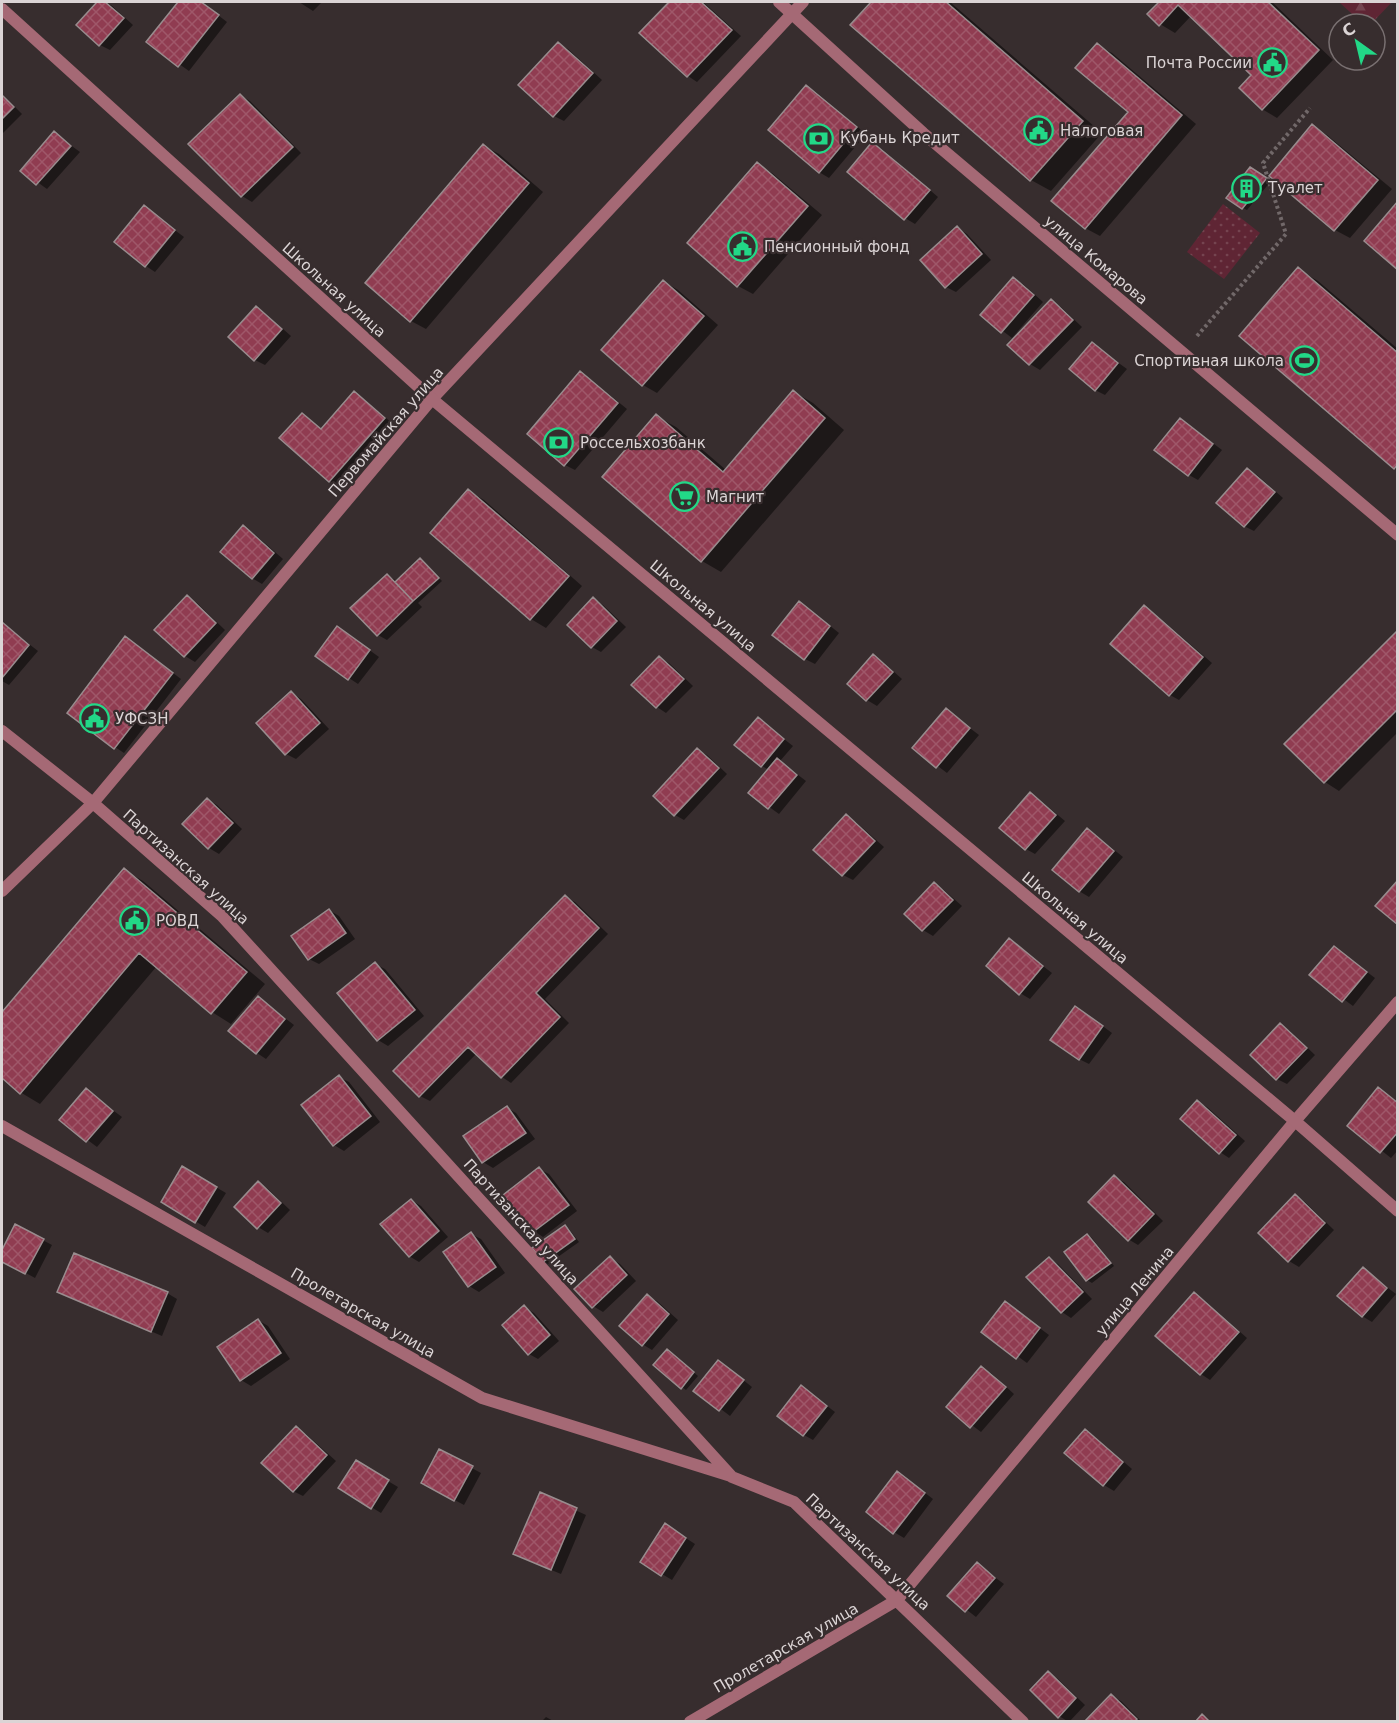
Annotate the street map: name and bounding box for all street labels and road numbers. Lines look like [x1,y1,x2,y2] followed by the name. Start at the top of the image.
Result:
[1041,212,1151,308] street label: улица Комарова
[279,239,389,341] street label: Школьная улица
[325,363,447,501] street label: Первомайская улица
[646,556,760,656] street label: Школьная улица
[119,806,253,928] street label: Партизанская улица
[1018,868,1132,968] street label: Школьная улица
[460,1155,582,1289] street label: Партизанская улица
[1092,1243,1178,1339] street label: улица Ленина
[287,1264,439,1362] street label: Пролетарская улица
[802,1490,934,1614] street label: Партизанская улица
[710,1599,862,1697] street label: Пролетарская улица

